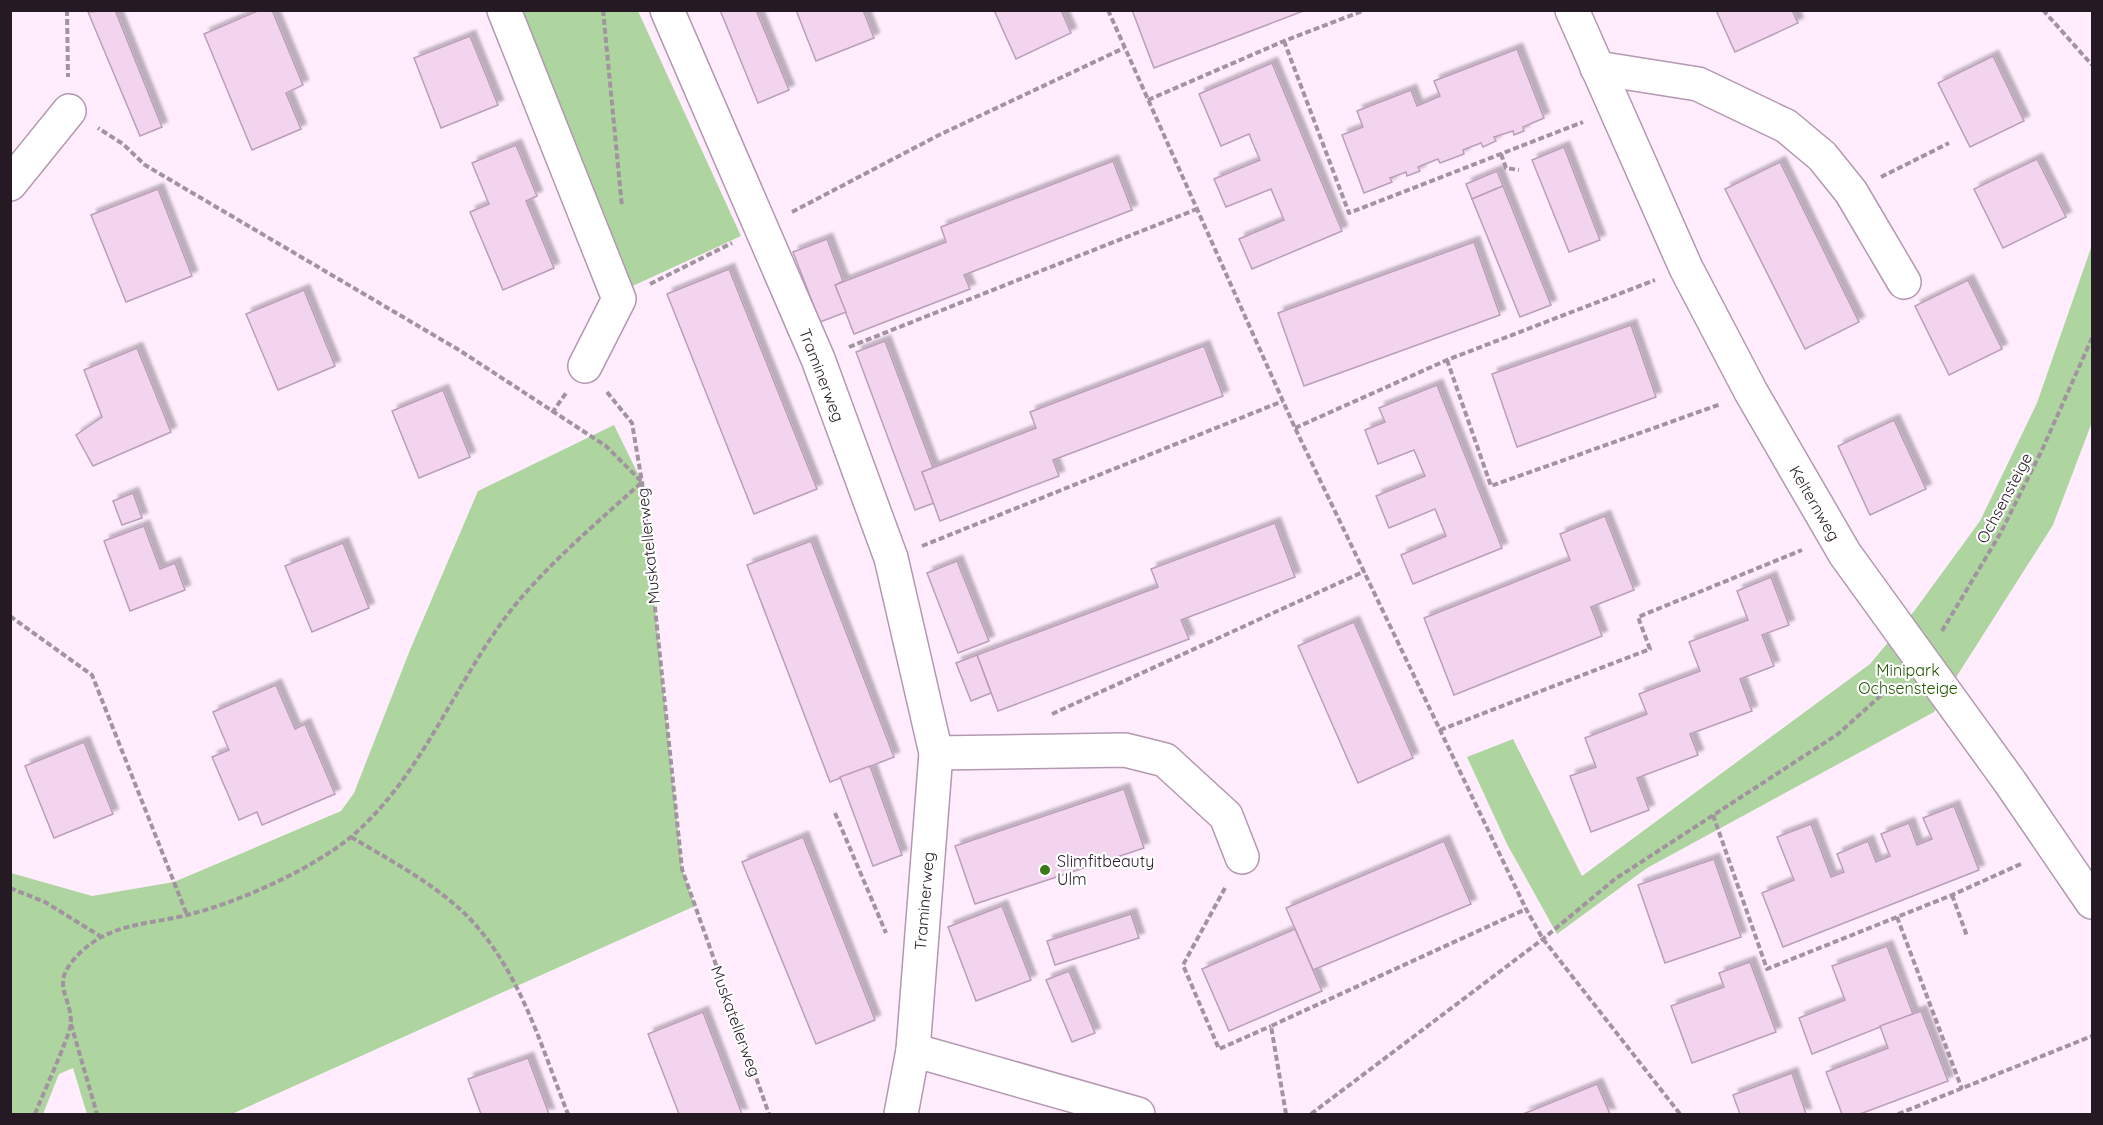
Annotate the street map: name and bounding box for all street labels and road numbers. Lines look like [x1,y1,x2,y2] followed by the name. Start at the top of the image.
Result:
[795,325,849,425] street label: Traminerweg
[1972,449,2036,547] street label: Ochsensteige
[1785,462,1845,544] street label: Kelternweg
[632,487,664,605] street label: Muskatellerweg
[910,851,938,951] street label: Traminerweg
[707,963,765,1079] street label: Muskatellerweg

